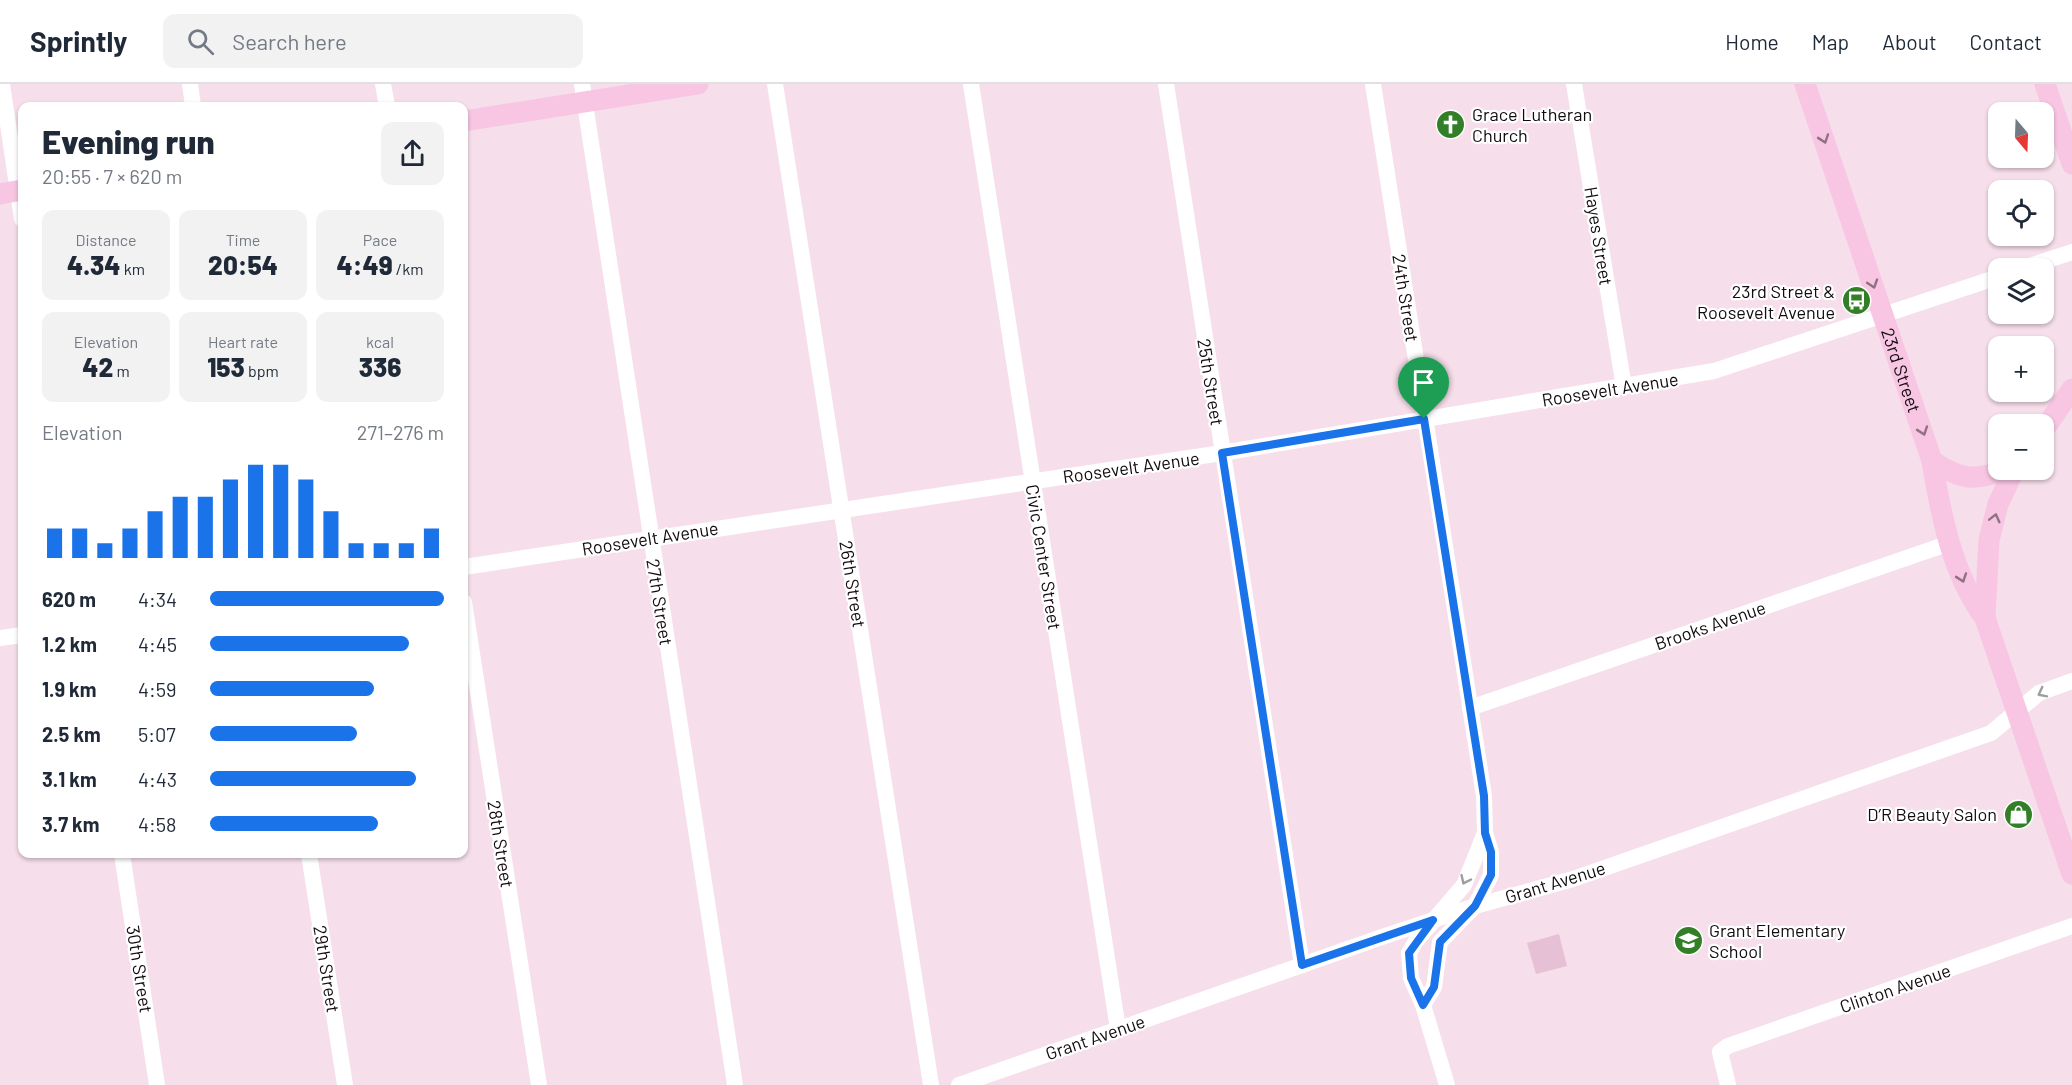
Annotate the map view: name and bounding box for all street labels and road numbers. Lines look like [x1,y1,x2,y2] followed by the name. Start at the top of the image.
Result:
[1580,185,1618,287] street label: Hayes Street
[1388,253,1424,343] street label: 24th Street
[1877,325,1926,415] street label: 23rd Street
[1193,337,1229,427] street label: 25th Street
[1540,367,1680,411] street label: Roosevelt Avenue
[1061,447,1201,487] street label: Roosevelt Avenue
[1022,483,1066,631] street label: Civic Center Street
[580,516,720,560] street label: Roosevelt Avenue
[835,539,871,629] street label: 26th Street
[642,557,678,647] street label: 27th Street
[1652,596,1768,654] street label: Brooks Avenue
[483,799,519,889] street label: 28th Street
[1502,856,1608,908] street label: Grant Avenue
[122,924,158,1014] street label: 30th Street
[309,924,345,1014] street label: 29th Street
[1837,959,1953,1017] street label: Clinton Avenue
[1042,1010,1148,1064] street label: Grant Avenue

